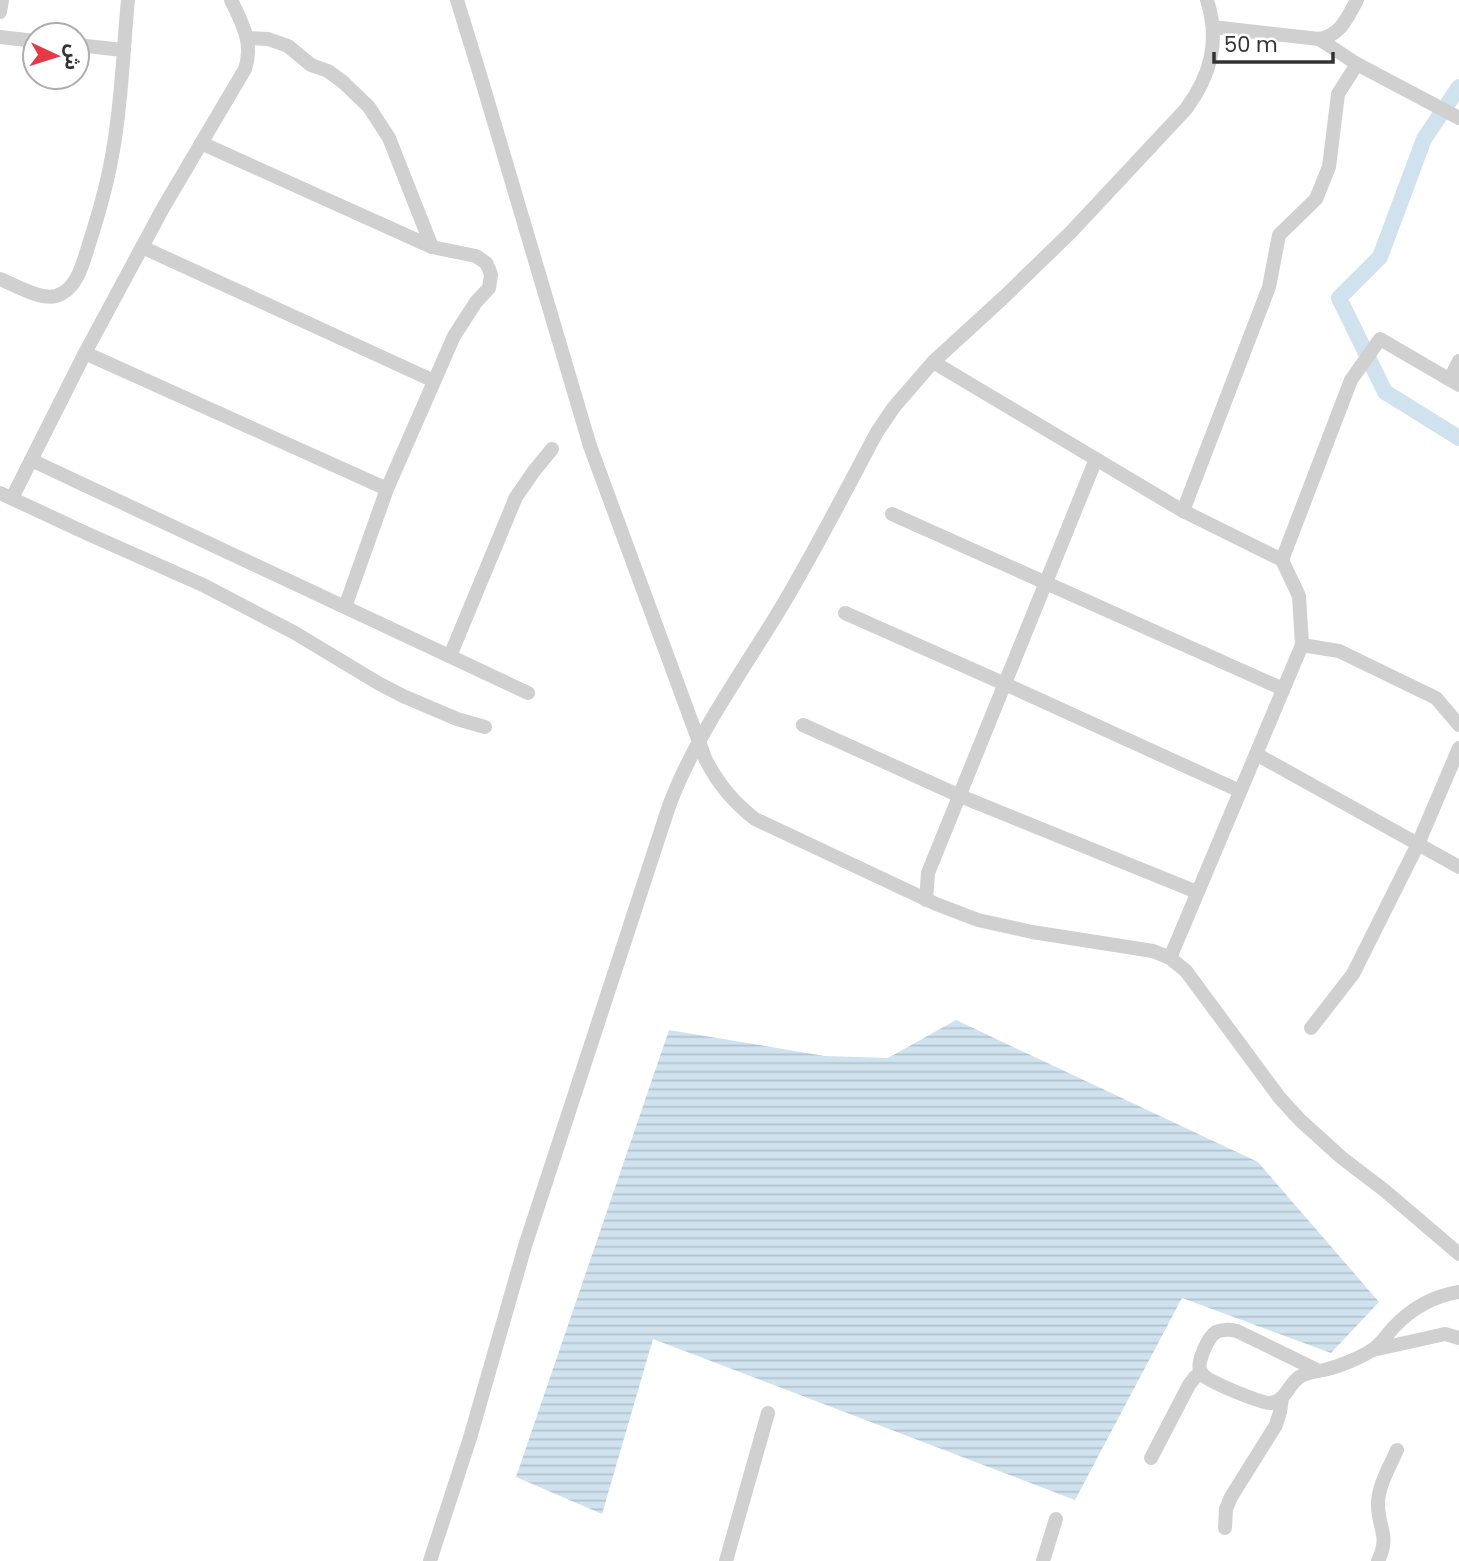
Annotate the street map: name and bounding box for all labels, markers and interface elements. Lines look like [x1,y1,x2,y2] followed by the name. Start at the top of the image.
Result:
[21,21,91,91] north arrow
[1214,21,1333,65] scale bar
[1224,30,1278,59] text: 50 m
[58,43,87,71] text: ش

